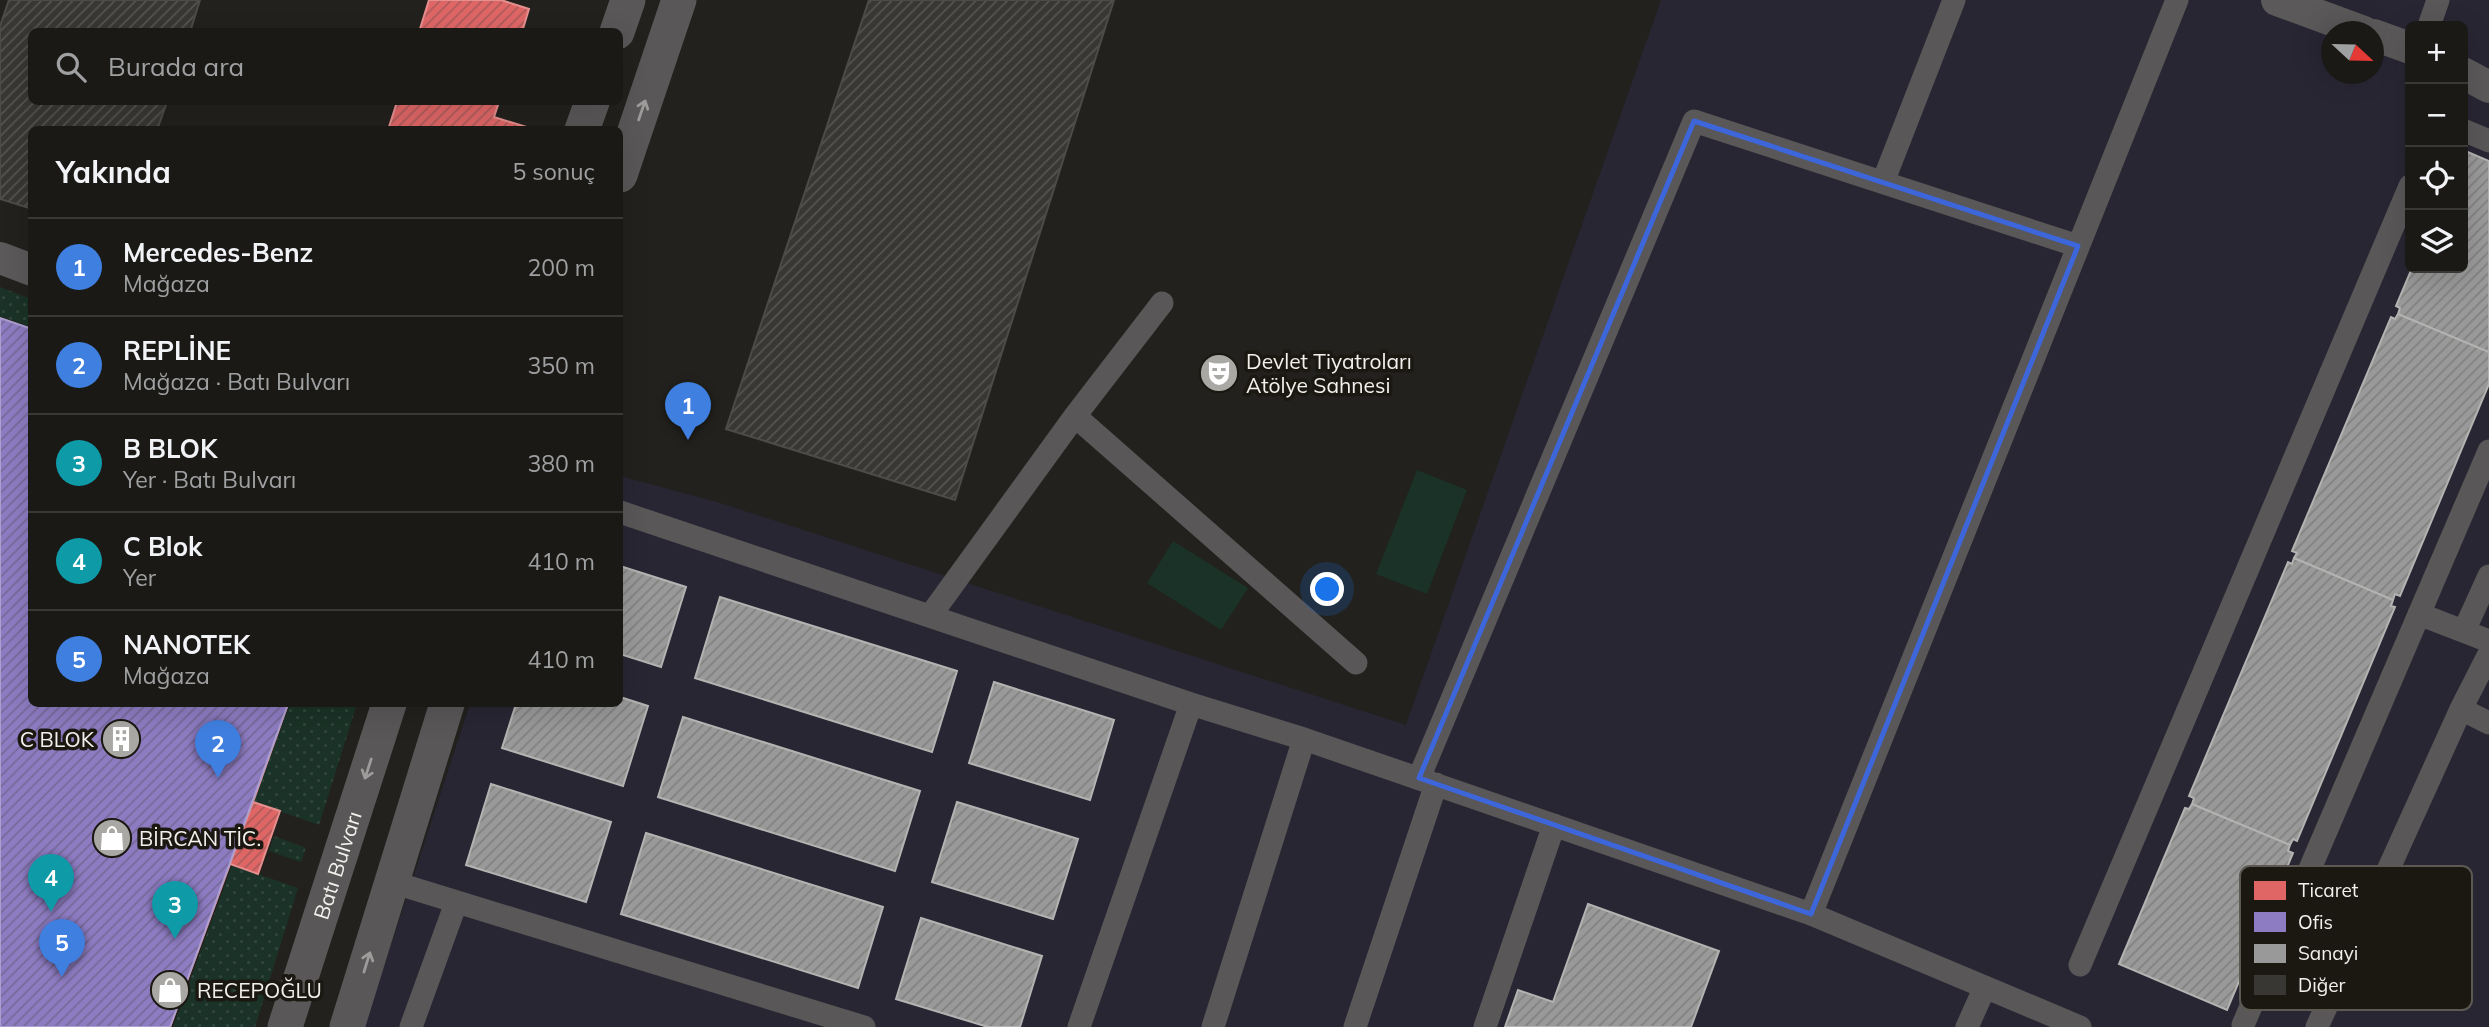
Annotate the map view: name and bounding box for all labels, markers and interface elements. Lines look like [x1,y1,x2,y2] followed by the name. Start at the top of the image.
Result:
[2321,21,2384,84] north arrow
[2405,21,2468,273] map controls
[2405,21,2468,84] button: +
[28,28,623,105] search box
[52,48,90,86] icon: search
[108,50,244,83] text: Burada ara
[2405,84,2468,147] button: −
[636,100,649,122] one-way arrow
[2405,147,2468,210] button: locate
[56,153,171,191] text: Yakında
[513,157,595,186] text: 5 sonuç
[2405,210,2468,273] button: layers
[123,236,313,269] text: Mercedes-Benz
[72,253,86,282] text: 1
[527,253,595,282] text: 200 m
[123,269,210,298] text: Mağaza
[123,334,231,367] text: REPLİNE
[1246,348,1412,398] place label: Devlet Tiyatroları Atölye Sahnesi
[72,351,86,380] text: 2
[527,351,595,380] text: 350 m
[1198,352,1240,394] theatre icon: Devlet Tiyatroları Atölye Sahnesi
[123,367,350,396] text: Mağaza · Batı Bulvarı
[665,382,711,440] pin: 1
[123,432,217,465] text: B BLOK
[72,449,86,478] text: 3
[527,449,595,478] text: 380 m
[123,465,296,494] text: Yer · Batı Bulvarı
[123,530,202,563] text: C Blok
[72,547,86,576] text: 4
[527,547,595,576] text: 410 m
[123,563,156,592] text: Yer
[1310,572,1344,606] your location
[123,628,250,661] text: NANOTEK
[72,645,86,674] text: 5
[527,645,595,674] text: 410 m
[123,661,210,690] text: Mağaza
[100,718,142,760] building icon: C BLOK
[195,720,241,778] pin: 2
[20,726,95,752] place label: C BLOK
[361,757,373,779] one-way arrow
[308,808,367,923] street label: Batı Bulvarı
[91,817,133,859] shop icon: BİRCAN TİC.
[139,825,261,851] place label: BİRCAN TİC.
[28,854,74,912] pin: 4
[2240,866,2472,1010] legend
[2298,878,2359,902] text: Ticaret
[152,881,198,939] pin: 3
[2298,910,2333,934] text: Ofis
[39,919,85,977] pin: 5
[2298,941,2358,965] text: Sanayi
[361,951,374,973] one-way arrow
[149,969,191,1011] shop icon: RECEPOĞLU
[2298,973,2346,997] text: Diğer
[197,977,322,1003] place label: RECEPOĞLU

